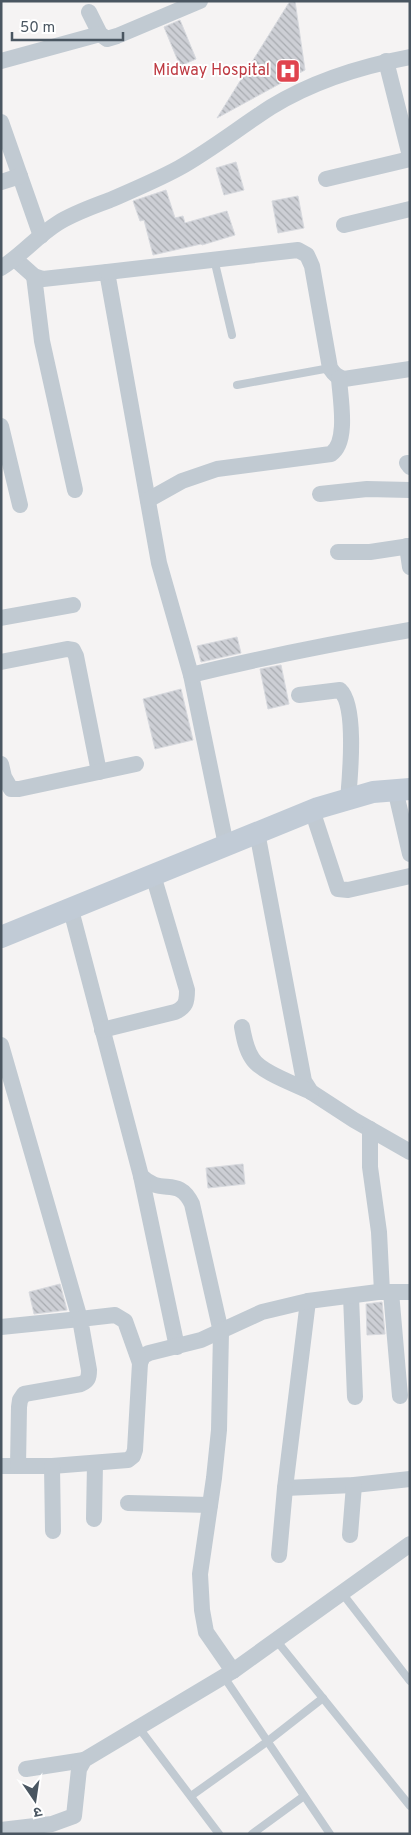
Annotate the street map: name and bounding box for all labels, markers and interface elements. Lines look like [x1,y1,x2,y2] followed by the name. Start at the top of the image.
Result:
[12,10,124,42] scale bar
[20,19,55,38] text: 50 m
[275,58,301,84] hospital icon: Midway Hospital
[153,61,270,81] place label: Midway Hospital
[10,1775,60,1825] north arrow
[31,1802,43,1821] text: उ

